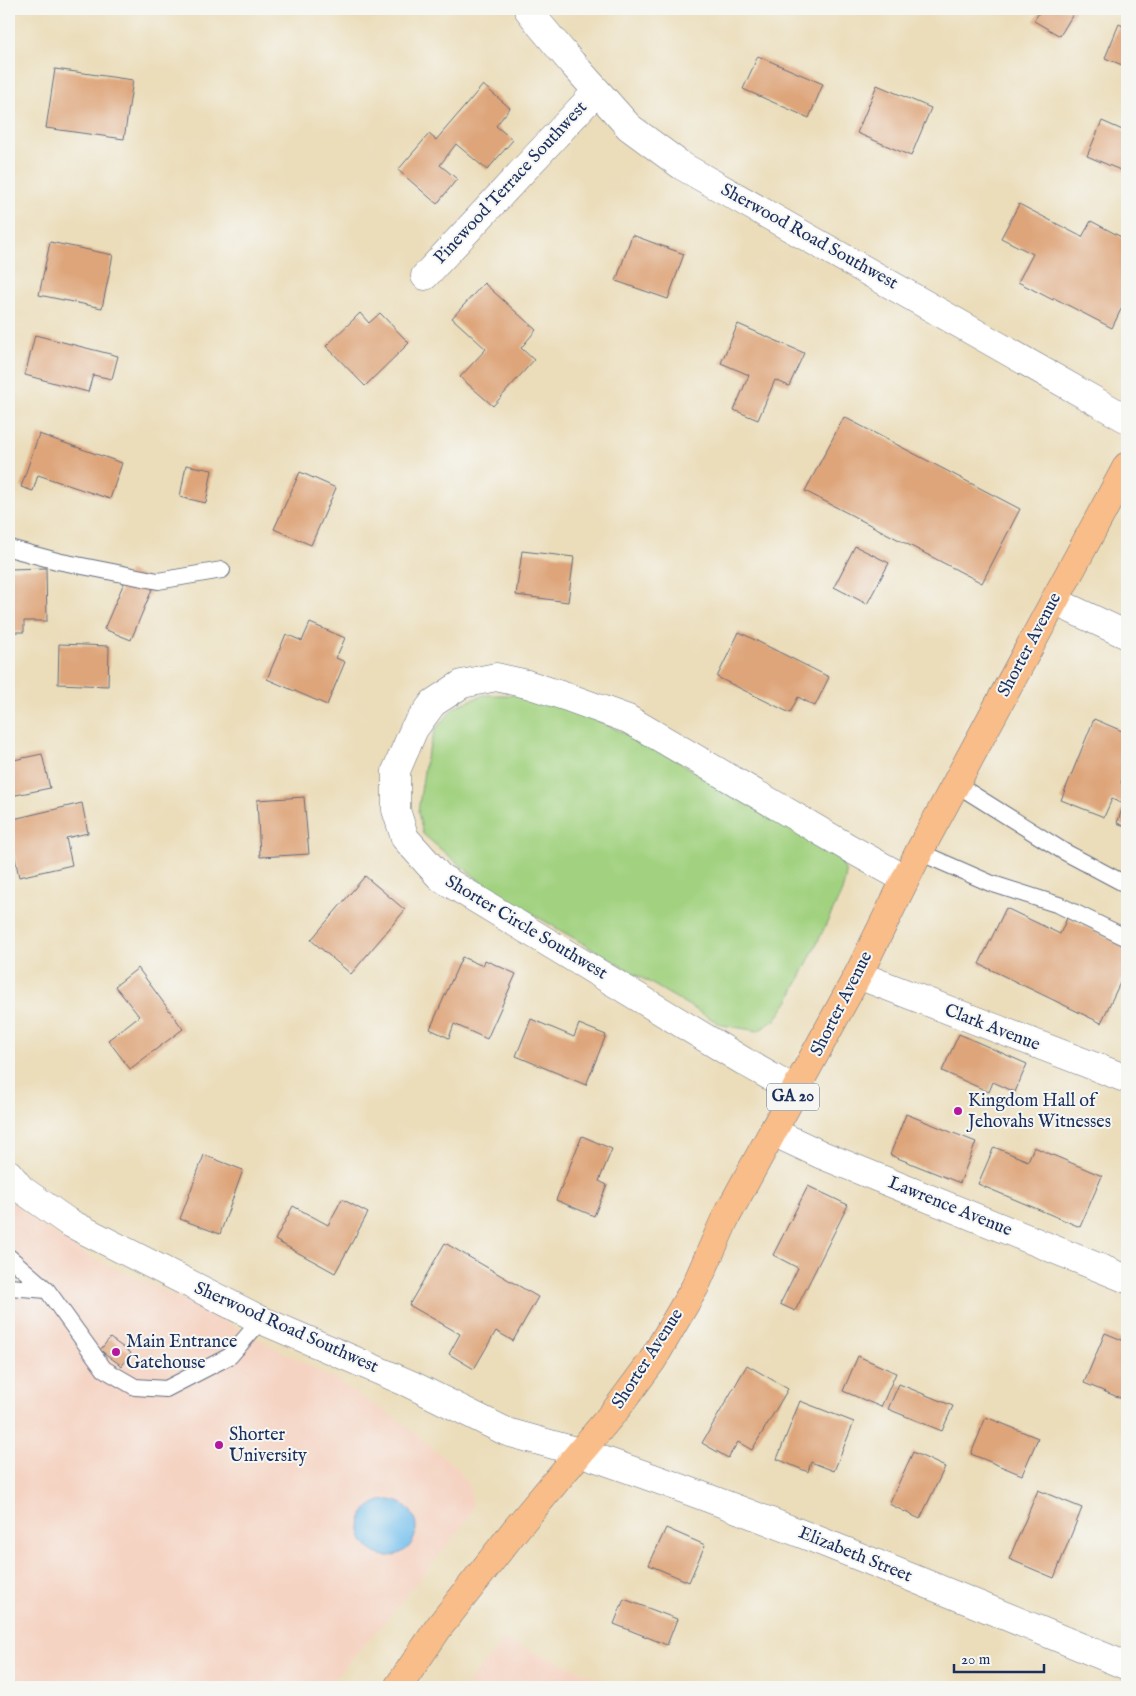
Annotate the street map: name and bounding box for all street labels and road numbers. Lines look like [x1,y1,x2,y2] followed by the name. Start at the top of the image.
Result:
[429,97,593,269] street label: Pinewood Terrace Southwest
[716,179,902,295] street label: Sherwood Road Southwest
[993,589,1067,701] street label: Shorter Avenue
[441,870,611,986] street label: Shorter Circle Southwest
[806,948,878,1060] street label: Shorter Avenue
[941,999,1043,1057] street label: Clark Avenue
[767,1084,819,1110] road number: GA 20
[885,1172,1015,1242] street label: Lawrence Avenue
[190,1277,382,1379] street label: Sherwood Road Southwest
[607,1305,689,1413] street label: Shorter Avenue
[795,1522,915,1588] street label: Elizabeth Street

